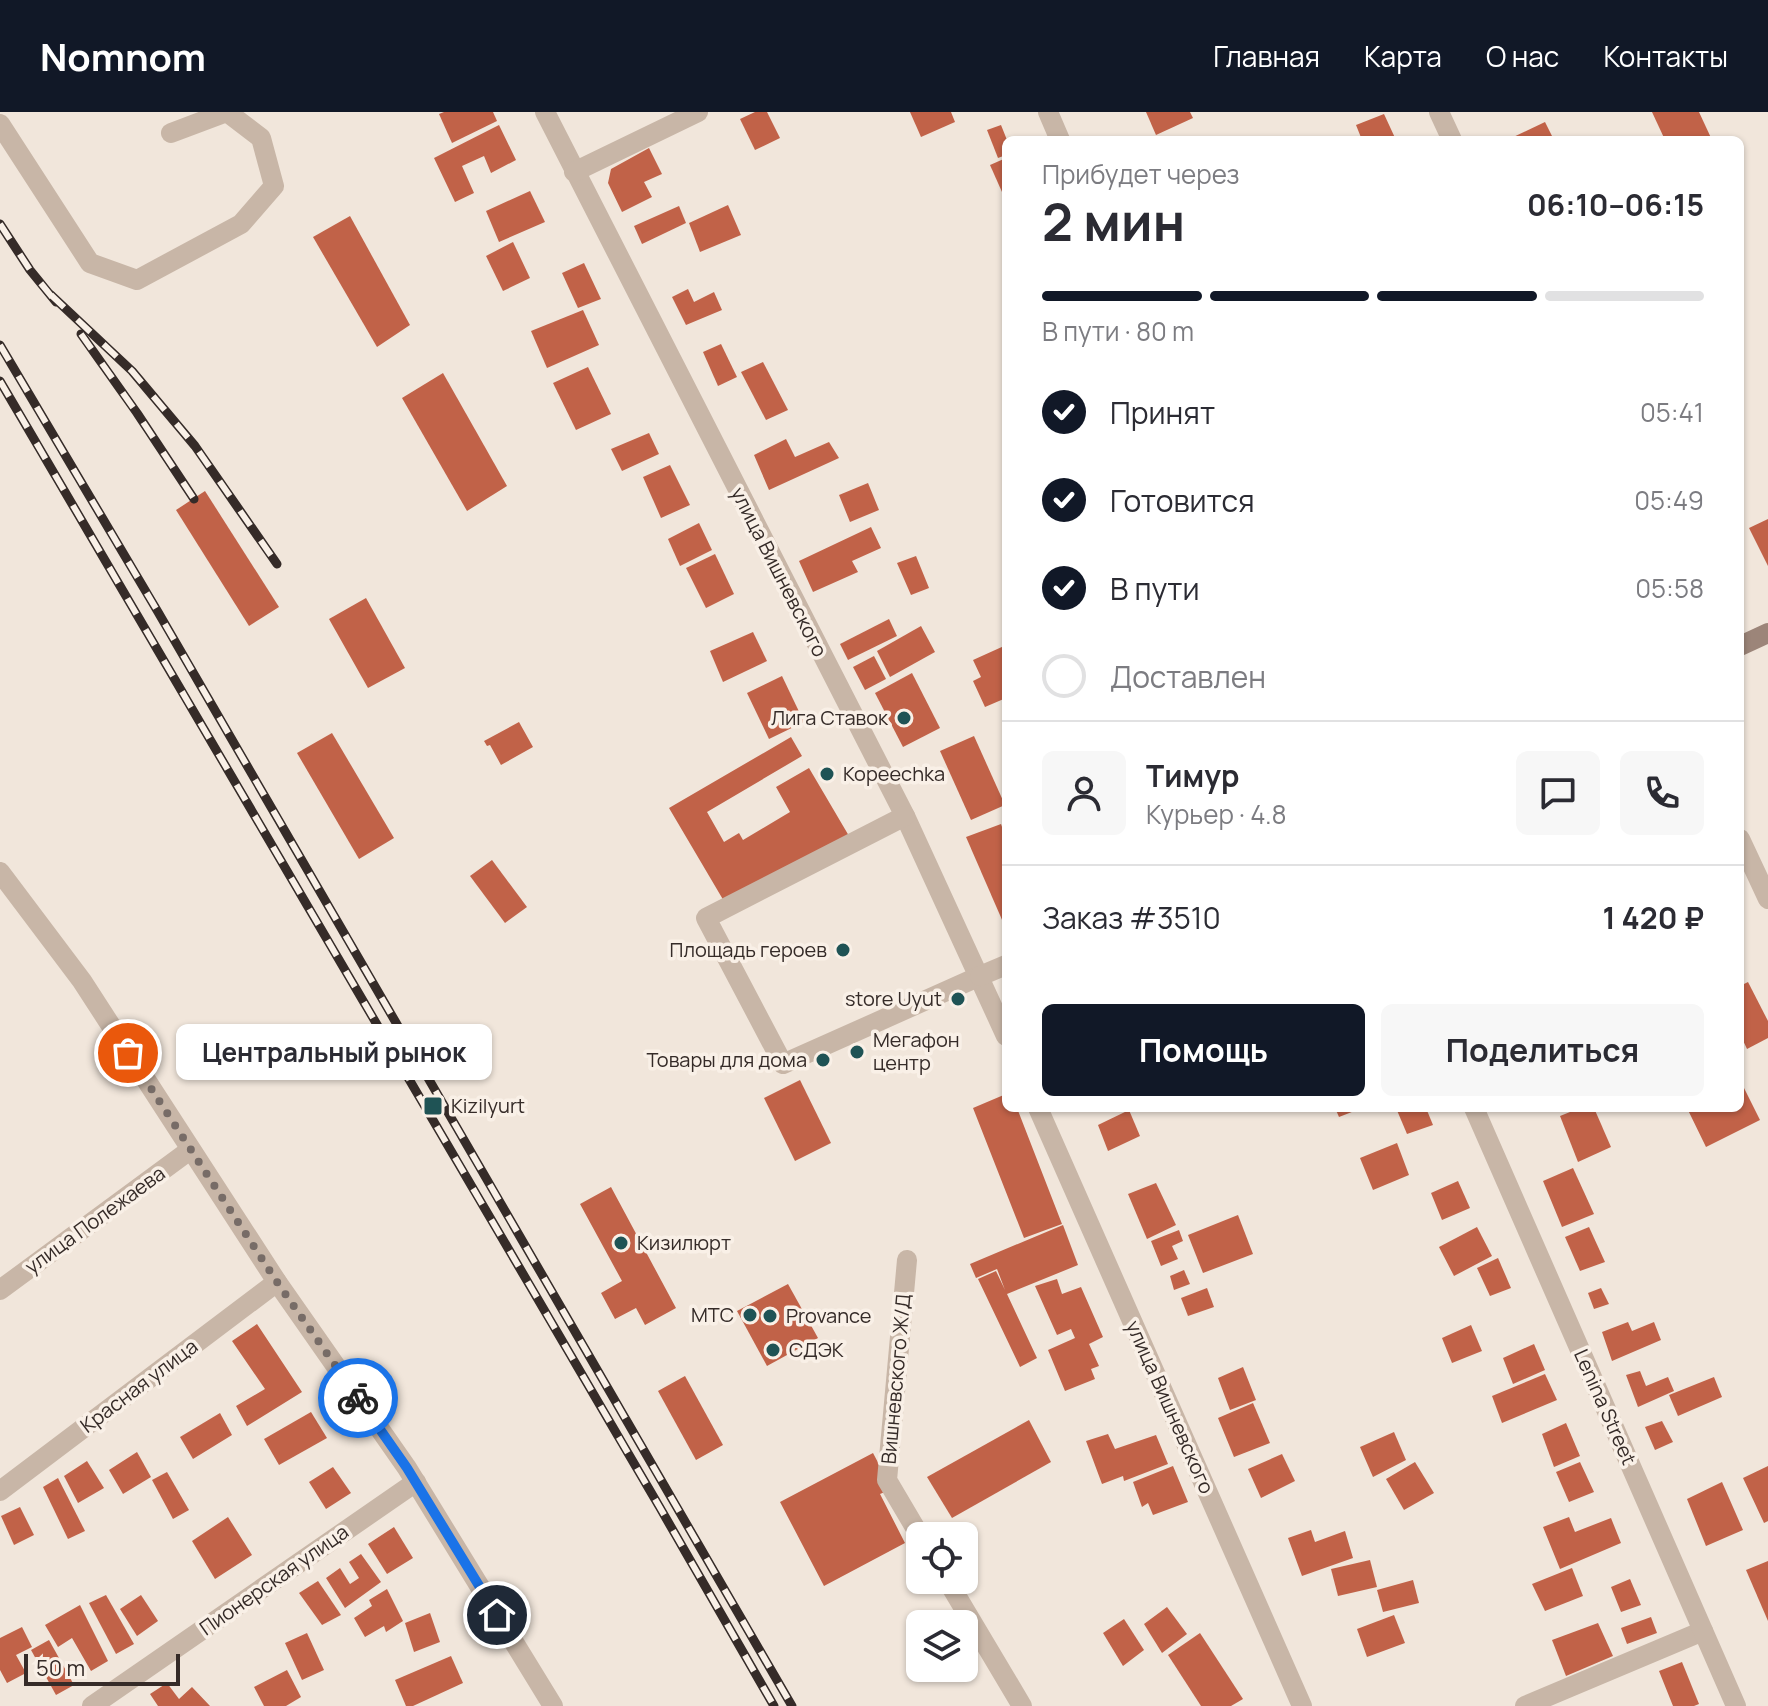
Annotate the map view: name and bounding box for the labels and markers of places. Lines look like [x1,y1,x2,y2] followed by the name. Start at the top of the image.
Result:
[771,704,889,731] place label: Лига Ставок
[895,709,913,727] marker: Лига Ставок
[843,760,945,787] place label: Kopeechka
[818,765,836,783] marker: Kopeechka
[670,936,827,963] place label: Площадь героев
[834,941,852,959] marker: Площадь героев
[845,985,942,1012] place label: store Uyut
[949,990,967,1008] marker: store Uyut
[94,1019,162,1087] pin
[176,1025,492,1081] callout: Центральный рынок
[873,1026,960,1076] place label: Мегафон центр
[848,1043,866,1061] marker: Мегафон центр
[647,1046,807,1073] place label: Товары для дома
[814,1051,832,1069] marker: Товары для дома
[451,1092,525,1119] place label: Kizilyurt
[422,1095,444,1117] marker: Kizilyurt
[637,1229,731,1256] place label: Кизилюрт
[612,1234,630,1252] marker: Кизилюрт
[691,1301,734,1328] place label: МТС
[786,1302,871,1329] place label: Provance
[741,1306,759,1324] marker: МТС
[761,1307,779,1325] marker: Provance
[789,1336,844,1363] place label: СДЭК
[764,1341,782,1359] marker: СДЭК
[463,1581,531,1649] pin

